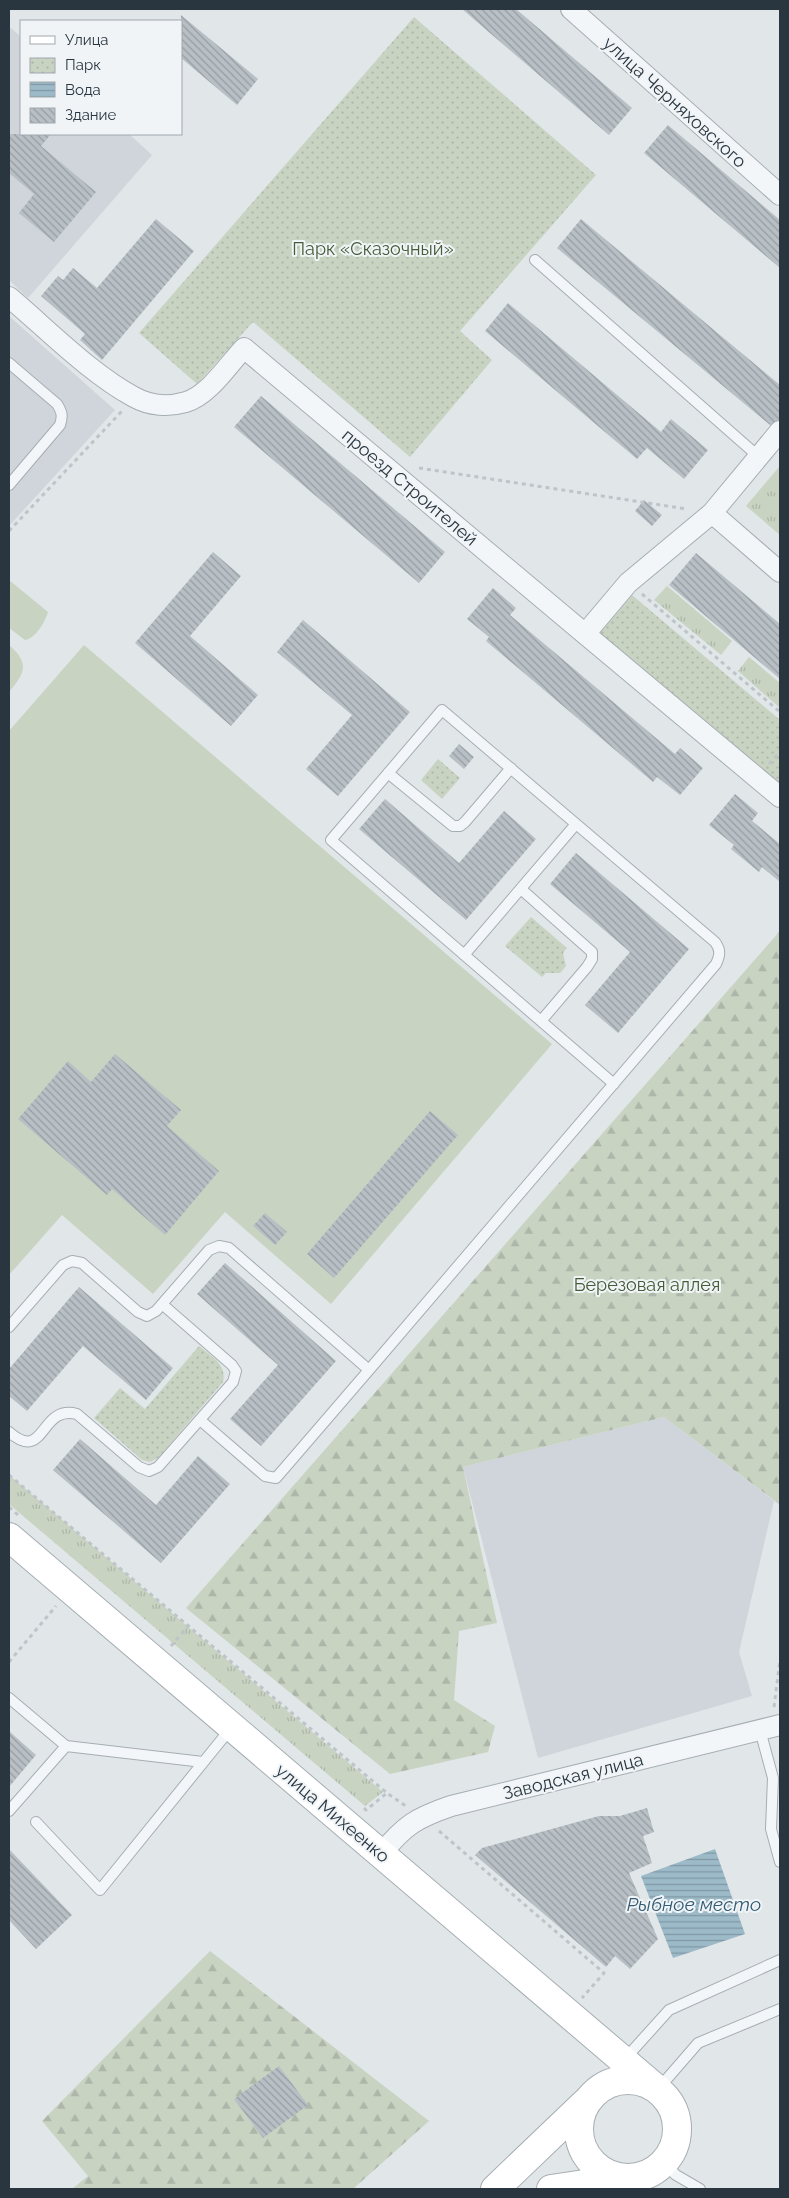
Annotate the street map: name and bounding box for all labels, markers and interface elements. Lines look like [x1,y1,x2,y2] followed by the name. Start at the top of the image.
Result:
[20,20,182,135] legend
[65,31,109,49] text: Улица
[599,32,751,172] street label: улица Черняховского
[65,56,101,74] text: Парк
[65,81,101,99] text: Вода
[65,106,117,124] text: Здание
[292,238,454,259] park label: Парк «Сказочный»
[338,424,482,550] street label: проезд Строителей
[574,1274,720,1295] park label: Березовая аллея
[501,1748,645,1804] street label: Заводская улица
[272,1759,394,1867] street label: улица Михеенко
[627,1893,761,1915] water label: Рыбное место

